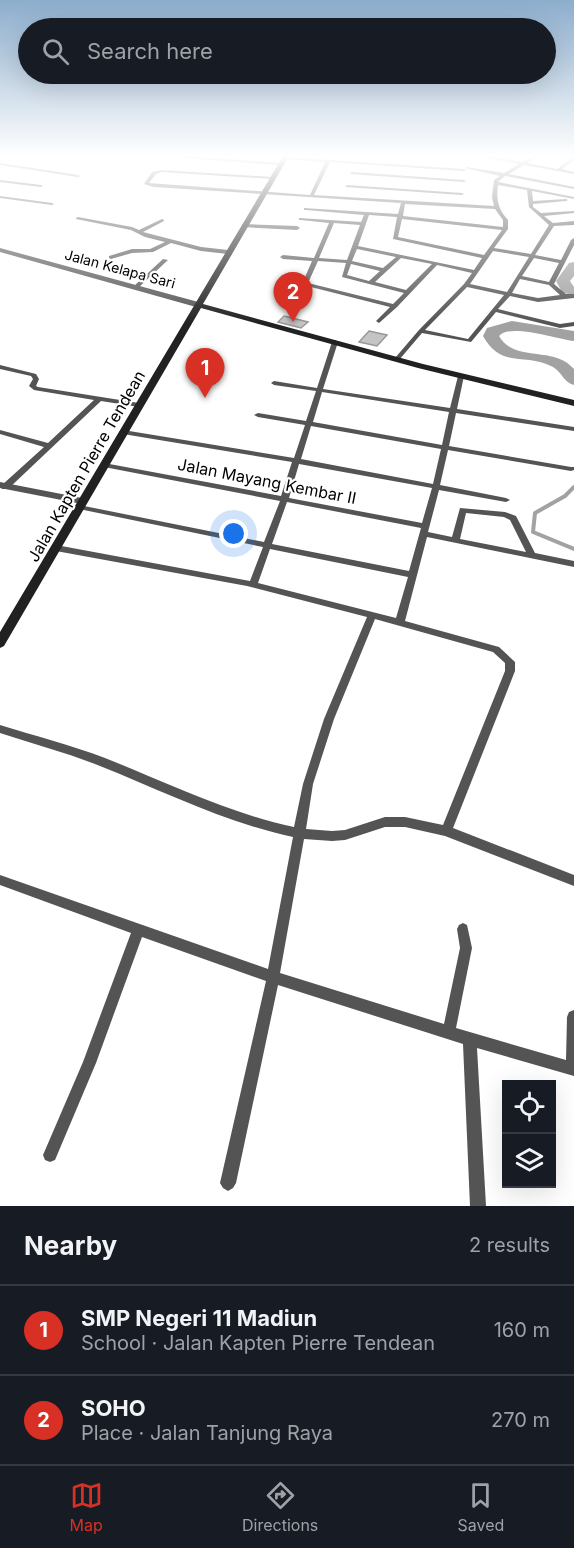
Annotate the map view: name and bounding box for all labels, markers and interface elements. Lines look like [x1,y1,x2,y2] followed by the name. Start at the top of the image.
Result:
[18,18,556,84] search box
[39,35,72,68] icon: search
[87,38,213,64] text: Search here
[63,246,177,291] street label: Jalan Kelapa Sari
[274,272,312,322] pin: 2
[186,348,224,398] pin: 1
[23,367,149,565] street label: Jalan Kapten Pierre Tendean
[176,454,358,508] street label: Jalan Mayang Kembar II
[219,519,248,548] your location
[502,1080,556,1188] map controls
[502,1080,556,1134] button: locate
[502,1134,556,1188] button: layers
[24,1230,117,1261] text: Nearby
[469,1233,550,1257] text: 2 results
[81,1305,317,1331] text: SMP Negeri 11 Madiun
[39,1318,48,1342] text: 1
[494,1318,550,1342] text: 160 m
[81,1331,435,1355] text: School · Jalan Kapten Pierre Tendean
[81,1395,146,1421] text: SOHO
[37,1408,50,1432] text: 2
[491,1408,550,1432] text: 270 m
[81,1421,333,1445] text: Place · Jalan Tanjung Raya
[70,1479,103,1535] tab: Map
[242,1479,318,1535] tab: Directions
[458,1479,504,1535] tab: Saved

